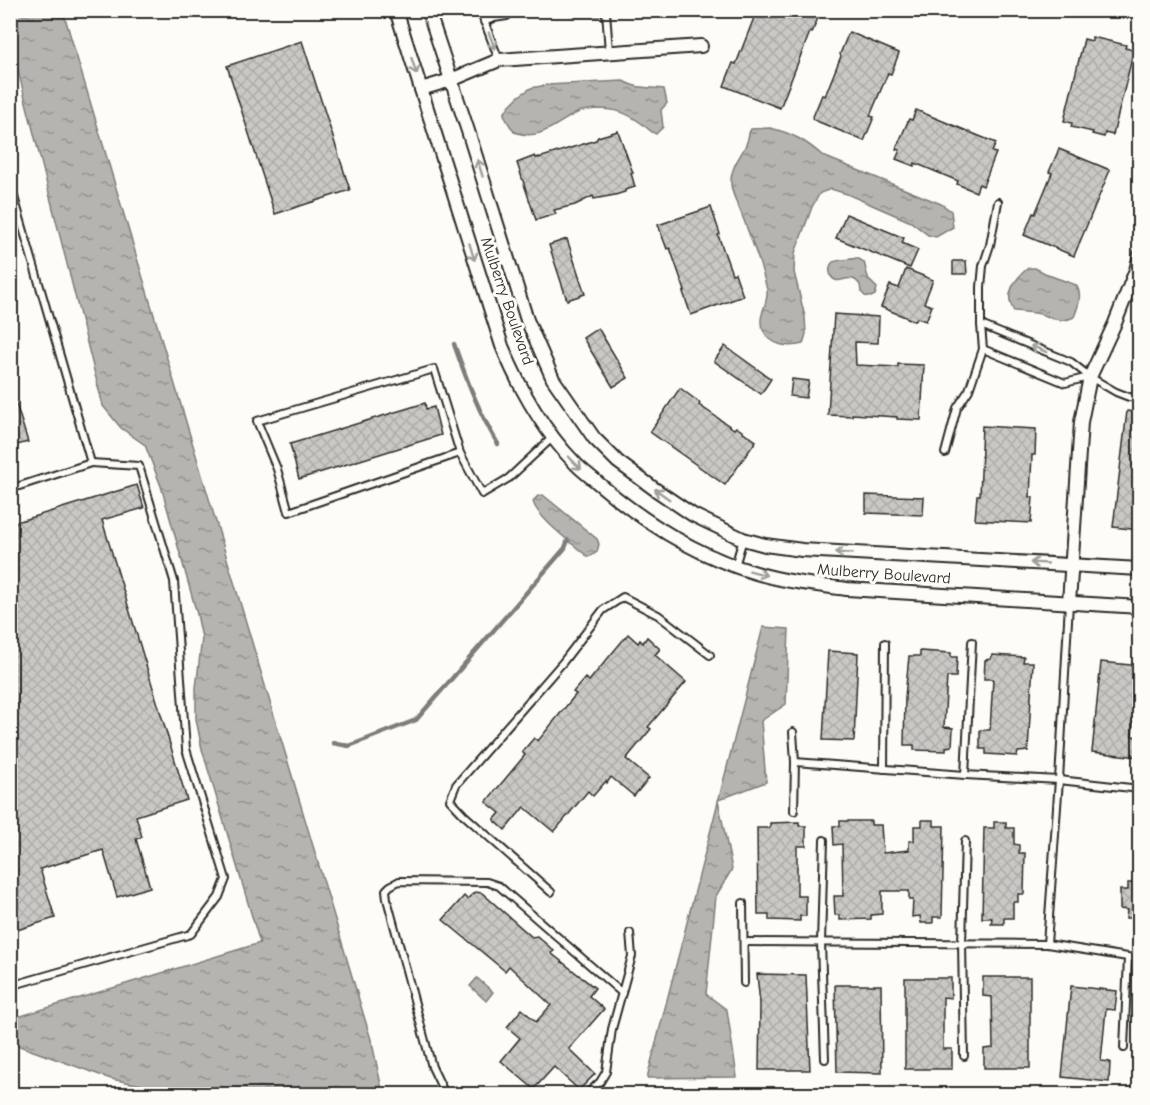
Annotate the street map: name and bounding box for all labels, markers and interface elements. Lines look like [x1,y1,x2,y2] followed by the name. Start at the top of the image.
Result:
[487,32,498,50] one-way arrow
[409,56,420,75] one-way arrow
[473,159,484,178] one-way arrow
[477,235,537,367] street label: Mulberry Boulevard
[467,242,478,261] one-way arrow
[1030,343,1049,354] one-way arrow
[568,455,583,470] one-way arrow
[655,488,671,500] one-way arrow
[835,547,855,558] one-way arrow
[1030,558,1050,569] one-way arrow
[817,560,951,588] street label: Mulberry Boulevard
[748,568,767,579] one-way arrow

